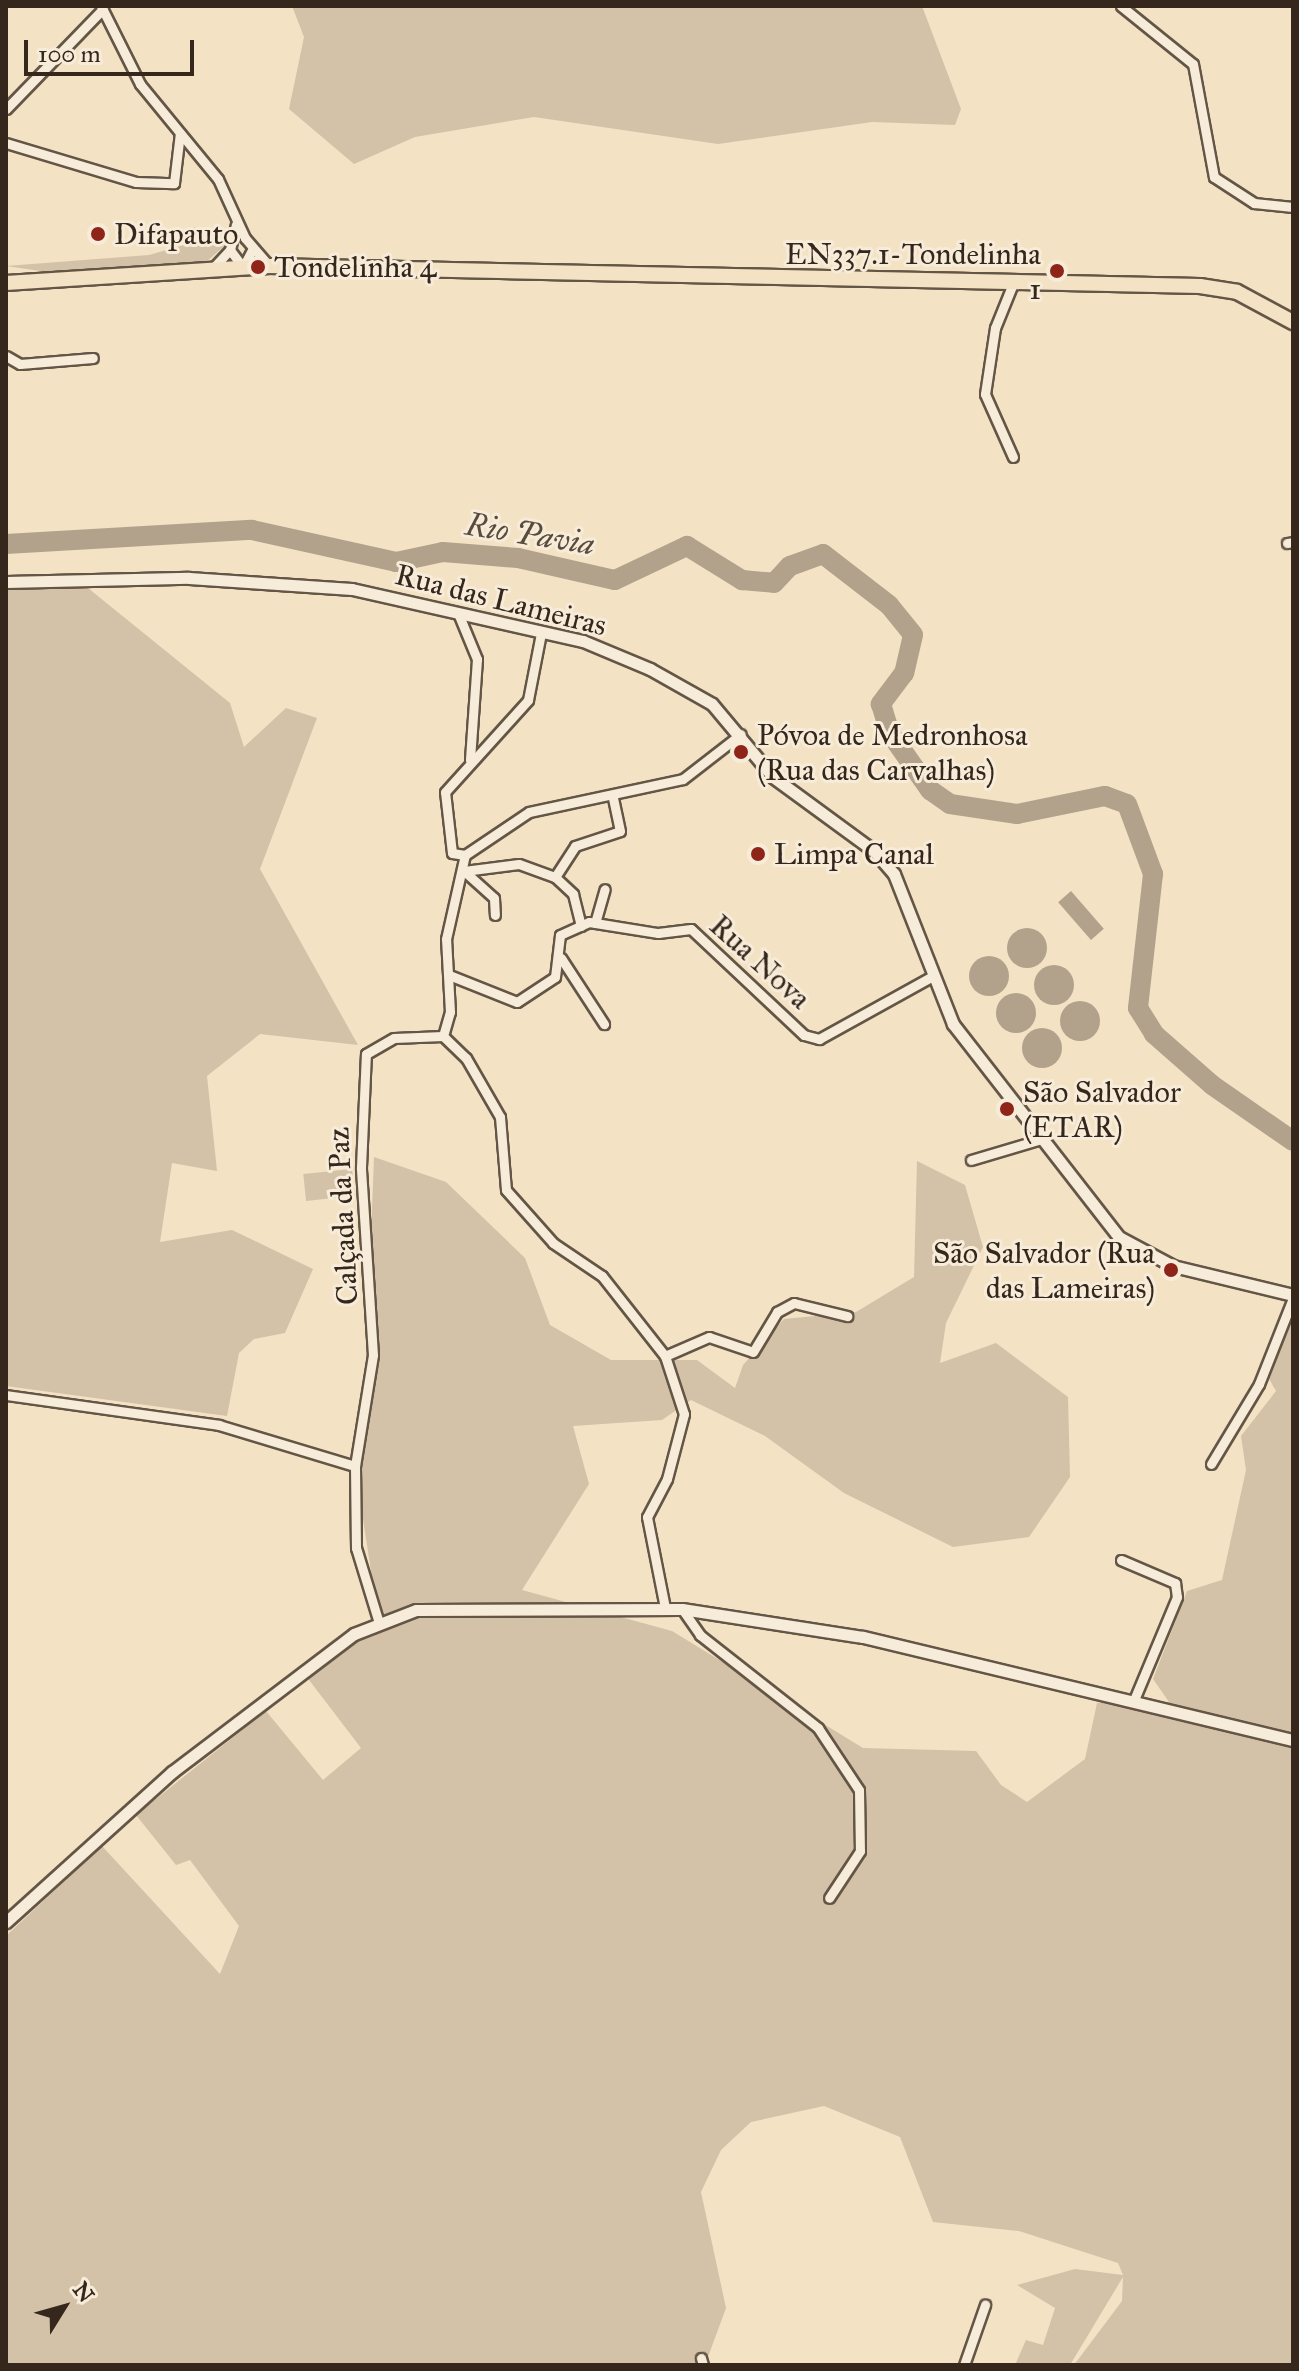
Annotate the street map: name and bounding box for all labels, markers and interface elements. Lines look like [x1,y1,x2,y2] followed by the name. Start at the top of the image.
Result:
[28,24,198,74] scale bar
[38,39,101,69] text: 100 m
[114,216,238,252] place label: Difapauto
[89,225,107,243] marker: Difapauto
[785,236,1041,306] place label: EN337.1-Tondelinha 1
[274,249,436,285] place label: Tondelinha 4
[249,258,267,276] marker: Tondelinha 4
[1048,262,1066,280] marker: EN337.1-Tondelinha 1
[463,506,597,564] water label: Rio Pavia
[392,556,610,644] street label: Rua das Lameiras
[757,717,1028,788] place label: Póvoa de Medronhosa (Rua das Carvalhas)
[732,743,750,761] marker: Póvoa de Medronhosa (Rua das Carvalhas)
[774,836,934,872] place label: Limpa Canal
[749,845,767,863] marker: Limpa Canal
[702,907,818,1017] street label: Rua Nova
[1023,1074,1181,1144] place label: São Salvador (ETAR)
[998,1100,1016,1118] marker: São Salvador (ETAR)
[320,1126,366,1306] street label: Calçada da Paz
[933,1235,1155,1306] place label: São Salvador (Rua das Lameiras)
[1162,1261,1180,1279] marker: São Salvador (Rua das Lameiras)
[24,2267,104,2347] north arrow
[67,2277,100,2308] text: N

